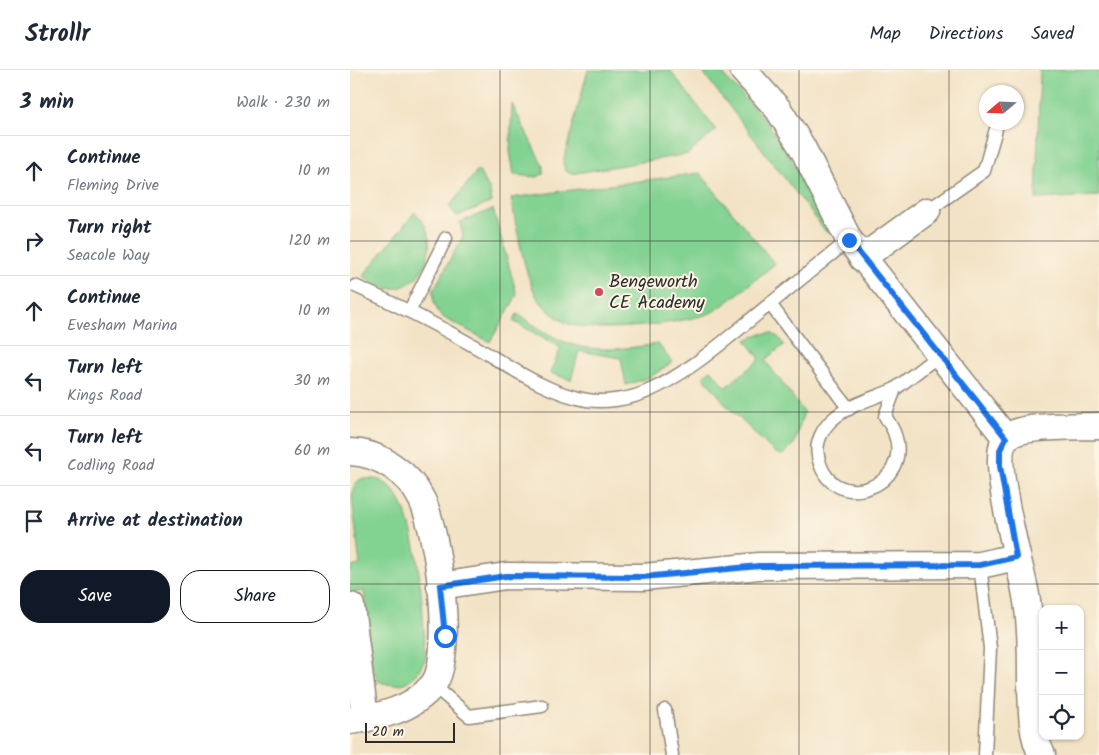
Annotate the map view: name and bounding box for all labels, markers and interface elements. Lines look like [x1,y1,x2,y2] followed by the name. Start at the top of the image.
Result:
[25,15,90,54] text: Strollr
[869,20,901,49] text: Map
[929,20,1003,49] text: Directions
[1031,20,1074,49] text: Saved
[979,85,1024,130] north arrow
[20,86,74,119] text: 3 min
[236,90,330,115] text: Walk · 230 m
[67,143,140,173] text: Continue
[20,157,48,185] icon: ahead
[298,158,330,183] text: 10 m
[67,173,159,198] text: Fleming Drive
[67,213,152,243] text: Turn right
[20,227,48,255] icon: right
[289,228,330,253] text: 120 m
[838,229,861,252] route end
[67,243,150,268] text: Seacole Way
[609,268,705,318] place label: Bengeworth CE Academy
[67,283,140,313] text: Continue
[593,286,605,298] marker: Bengeworth CE Academy
[20,297,48,325] icon: ahead
[298,298,330,323] text: 10 m
[67,313,178,338] text: Evesham Marina
[67,353,142,383] text: Turn left
[20,367,48,395] icon: left
[294,368,330,393] text: 30 m
[67,383,142,408] text: Kings Road
[67,423,142,453] text: Turn left
[20,437,48,465] icon: left
[294,438,330,463] text: 60 m
[67,453,154,478] text: Codling Road
[67,506,243,536] text: Arrive at destination
[20,507,48,535] icon: arrive
[20,570,170,623] button: Save
[180,570,330,623] button: Share
[1039,605,1084,740] map controls
[1039,605,1084,650] button: +
[434,625,457,648] route start
[1039,650,1084,695] button: −
[1039,695,1084,740] button: locate
[365,720,455,743] scale bar
[372,721,404,743] text: 20 m

